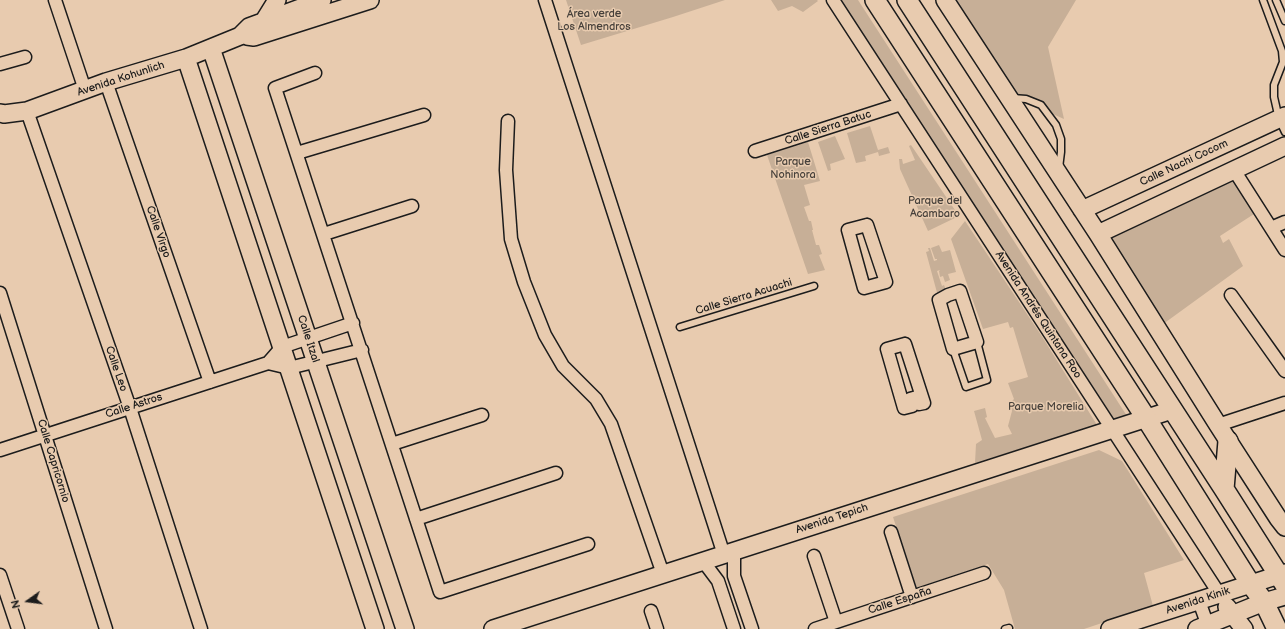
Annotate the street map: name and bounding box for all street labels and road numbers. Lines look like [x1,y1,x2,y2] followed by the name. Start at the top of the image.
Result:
[76,59,166,99] street label: Avenida Kohunlich
[783,108,873,148] street label: Calle Sierra Batuc
[1138,137,1230,189] street label: Calle Nachi Cocom
[143,204,173,260] street label: Calle Virgo
[992,249,1084,381] street label: Avenida Andrés Quintana Roo
[694,276,794,318] street label: Calle Sierra Acuachi
[294,314,322,364] street label: Calle Itzal
[102,345,130,393] street label: Calle Leo
[104,391,164,421] street label: Calle Astros
[34,418,72,504] street label: Calle Capricornio
[794,501,870,537] street label: Avenida Tepich
[1164,584,1232,618] street label: Avenida Kinik
[867,585,933,617] street label: Calle España

